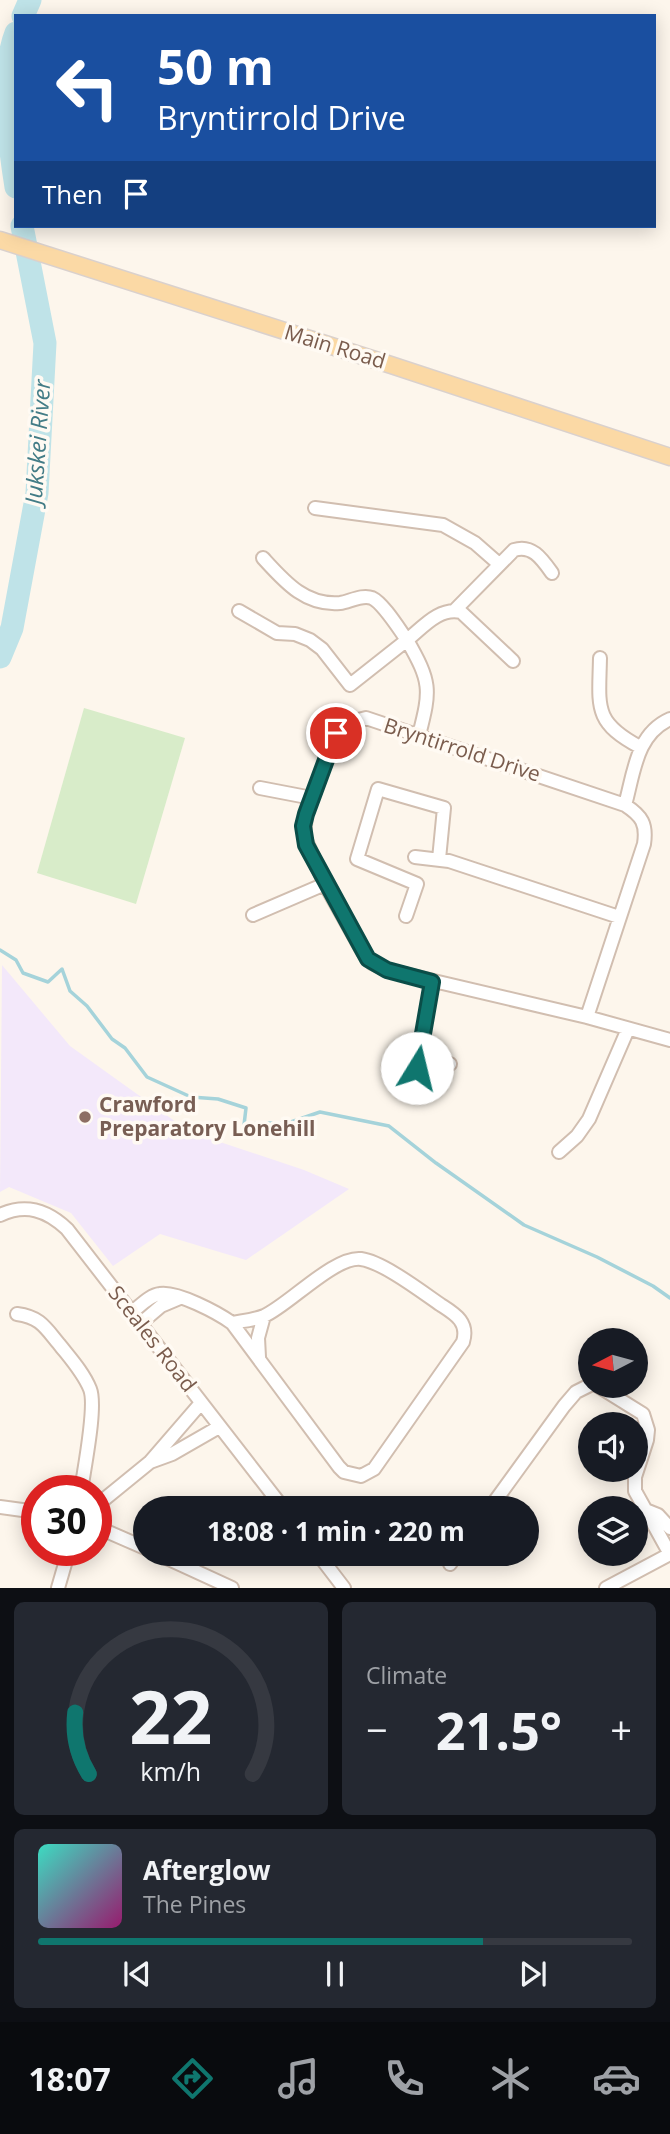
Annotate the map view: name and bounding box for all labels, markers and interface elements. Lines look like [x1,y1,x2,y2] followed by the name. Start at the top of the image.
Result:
[157,33,274,99] text: 50 m
[42,42,133,133] icon: left
[157,96,406,139] text: Bryntirrold Drive
[117,175,155,213] icon: arrive
[42,176,103,212] text: Then
[281,317,389,375] street label: Main Road
[16,377,57,509] water label: Jukskei River
[306,703,366,763] pin
[380,711,544,788] street label: Bryntirrold Drive
[317,714,355,752] icon: arrive
[380,1031,454,1105] position arrow
[99,1090,315,1142] place label: Crawford Preparatory Lonehill
[77,1109,93,1125] marker: Crawford Preparatory Lonehill
[102,1279,203,1397] street label: Sceales Road
[578,1328,648,1398] north arrow
[578,1328,648,1566] map controls
[578,1412,648,1482] button: sound
[21,1475,112,1566] speed limit sign: 30
[578,1496,648,1566] button: layers
[207,1513,465,1549] text: 18:08 · 1 min · 220 m
[366,1659,447,1691] text: Climate
[129,1667,213,1766] text: 22
[436,1694,562,1765] text: 21.5°
[366,1703,388,1755] text: −
[610,1703,632,1755] text: +
[141,1754,201,1788] text: km/h
[143,1852,270,1888] text: Afterglow
[143,1888,246,1920] text: The Pines
[118,1955,156,1993] icon: previous
[316,1955,354,1993] icon: pause
[514,1955,552,1993] icon: next
[168,2054,217,2103] icon: directions
[274,2054,323,2103] icon: music
[380,2054,429,2103] icon: phone
[486,2054,535,2103] icon: climate
[592,2054,641,2103] icon: car
[29,2057,111,2100] text: 18:07

